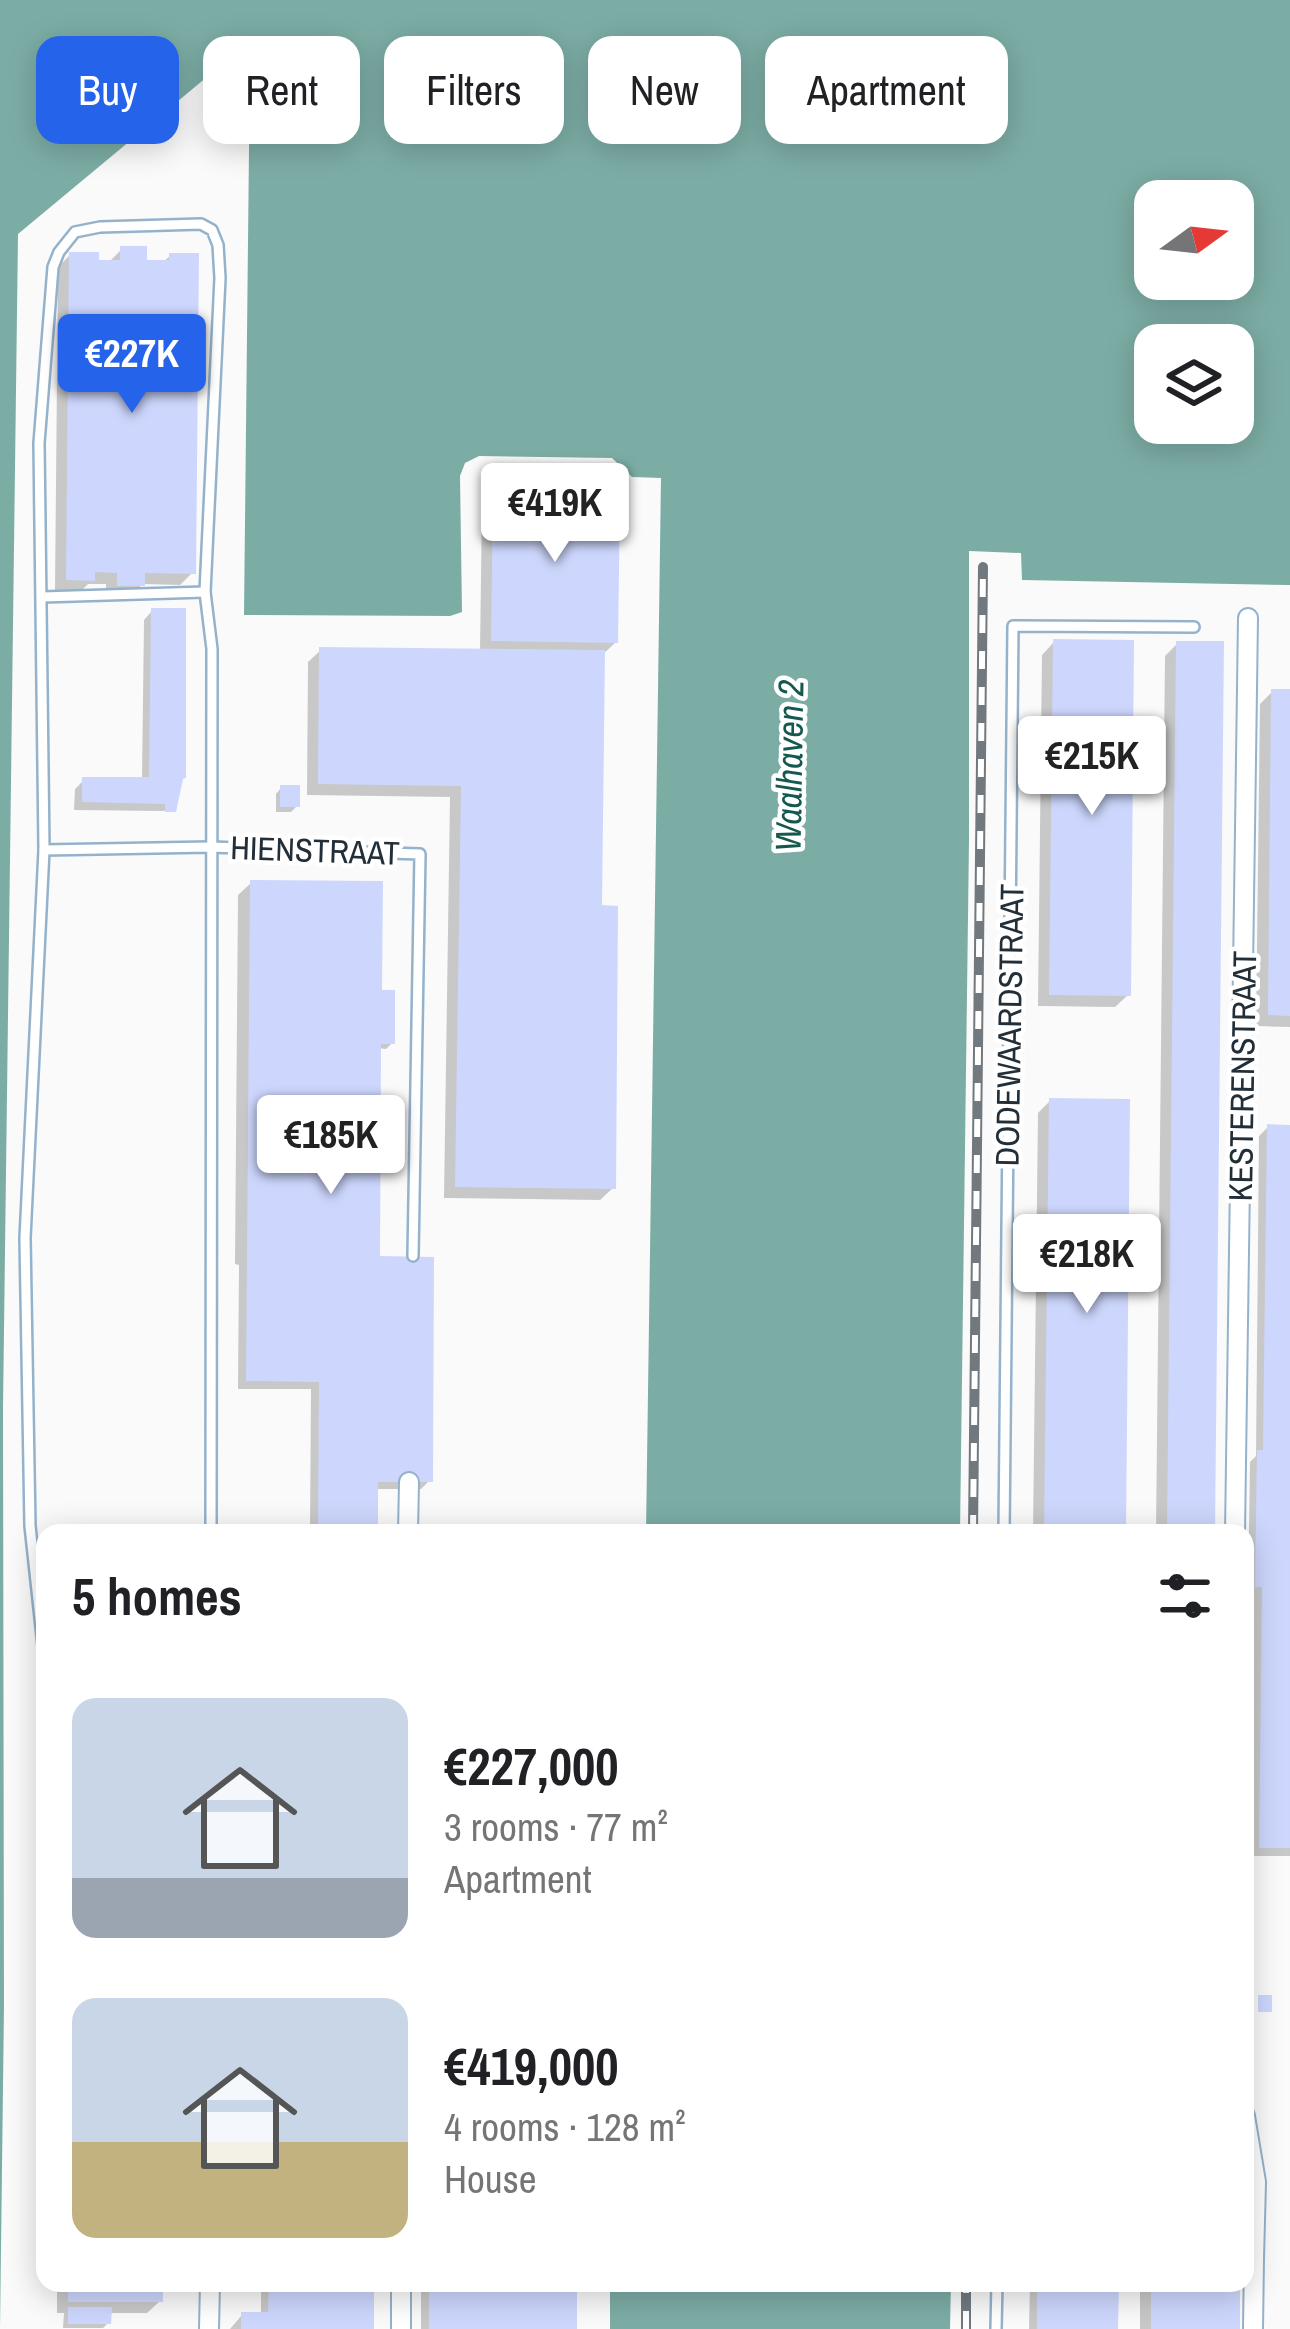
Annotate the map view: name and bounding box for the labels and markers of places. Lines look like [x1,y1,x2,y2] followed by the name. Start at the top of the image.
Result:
[48,314,216,416] pin: €227K
[471,463,639,565] pin: €419K
[1008,716,1176,818] pin: €215K
[247,1095,415,1197] pin: €185K
[1003,1214,1171,1316] pin: €218K

